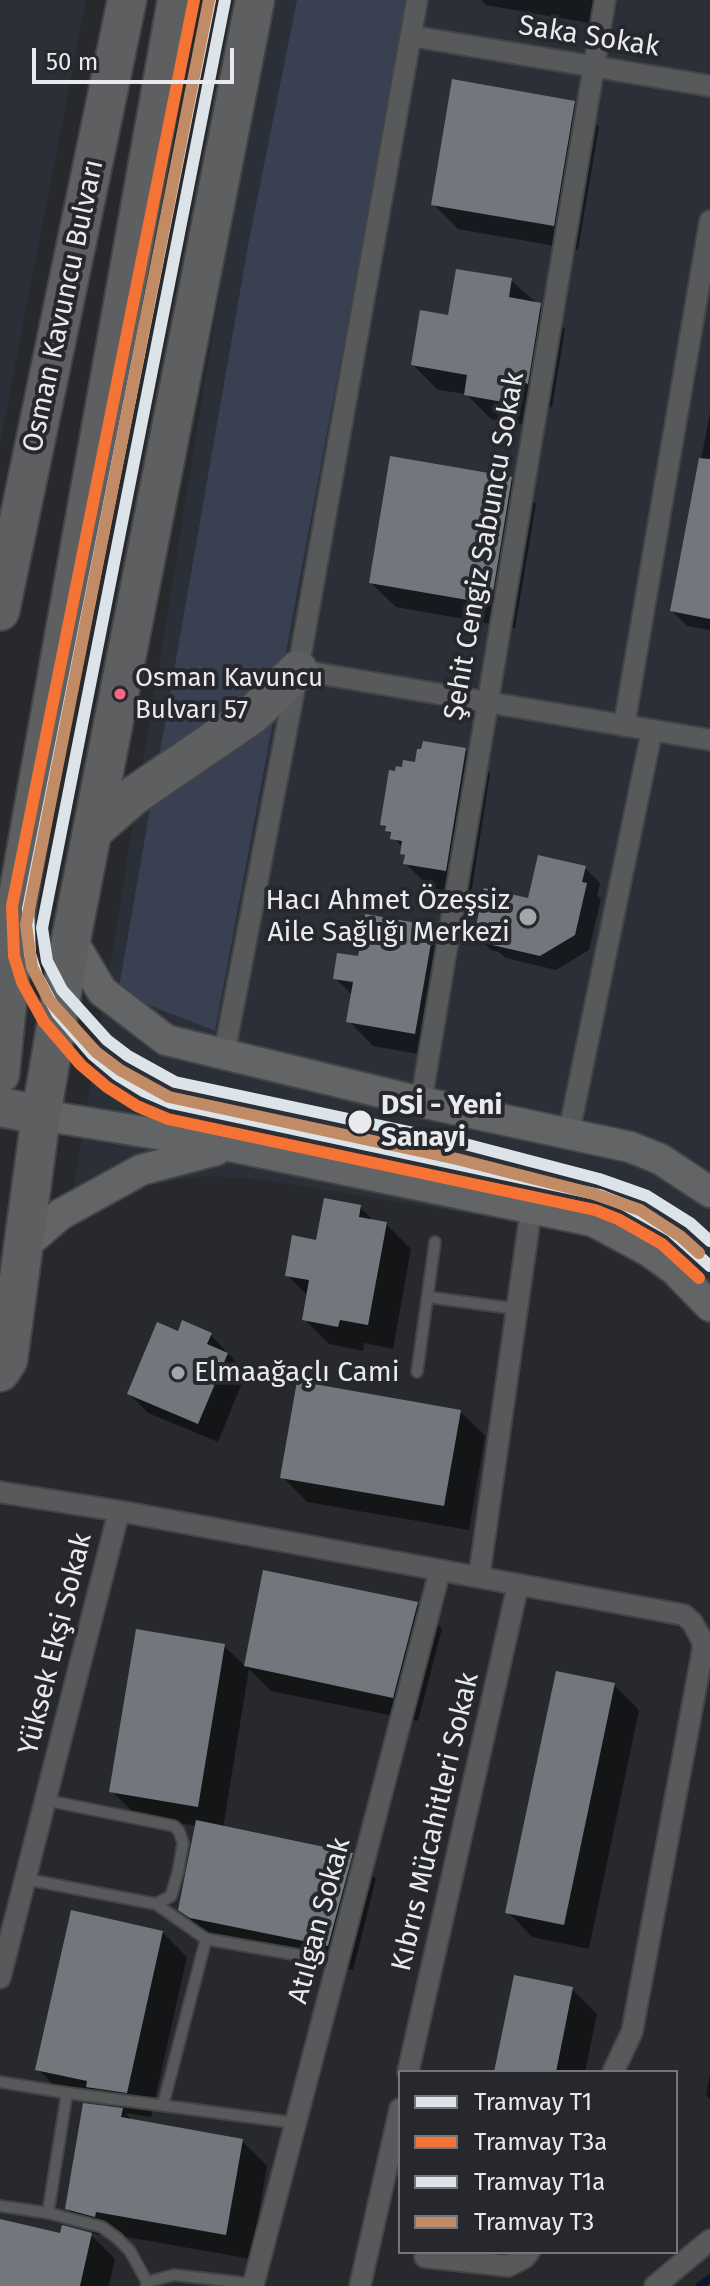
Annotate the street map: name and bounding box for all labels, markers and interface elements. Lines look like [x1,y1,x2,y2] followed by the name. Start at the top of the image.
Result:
[516,9,662,65] street label: Saka Sokak
[36,32,238,82] scale bar
[46,48,98,76] text: 50 m
[17,157,111,455] street label: Osman Kavuncu Bulvarı
[438,369,532,723] street label: Şehit Cengiz Sabuncu Sokak
[135,663,323,724] place label: Osman Kavuncu Bulvarı 57
[112,686,128,702] marker: Osman Kavuncu Bulvarı 57
[265,884,510,950] place label: Hacı Ahmet Özeşsiz Aile Sağlığı Merkezi
[517,906,539,928] marker: Hacı Ahmet Özeşsiz Aile Sağlığı Merkezi
[381,1089,502,1155] place label: DSİ - Yeni Sanayi
[346,1108,374,1136] marker: DSİ - Yeni Sanayi
[194,1356,400,1390] place label: Elmaağaçlı Cami
[169,1364,187,1382] marker: Elmaağaçlı Cami
[12,1530,100,1758] street label: Yüksek Ekşi Sokak
[385,1669,487,1975] street label: Kıbrıs Mücahitleri Sokak
[282,1834,358,2008] street label: Atılgan Sokak
[398,2070,678,2254] legend
[474,2088,592,2116] text: Tramvay T1
[474,2128,607,2156] text: Tramvay T3a
[474,2168,605,2196] text: Tramvay T1a
[474,2208,594,2236] text: Tramvay T3

